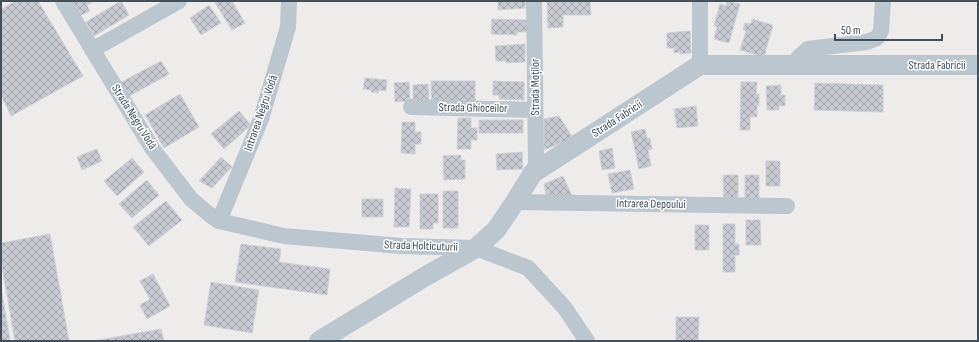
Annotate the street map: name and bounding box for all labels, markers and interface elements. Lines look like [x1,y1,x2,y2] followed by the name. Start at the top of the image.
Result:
[835,16,942,42] scale bar
[841,23,861,38] text: 50 m
[528,58,543,115] street label: Strada Moților
[908,58,966,73] street label: Strada Fabricii
[241,73,281,153] street label: Intrarea Negru Vodă
[108,82,160,153] street label: Strada Negru Vodă
[589,97,645,141] street label: Strada Fabricii
[438,100,508,116] street label: Strada Ghioceilor
[616,196,686,212] street label: Intrarea Depoului
[384,237,458,255] street label: Strada Holticuturii

